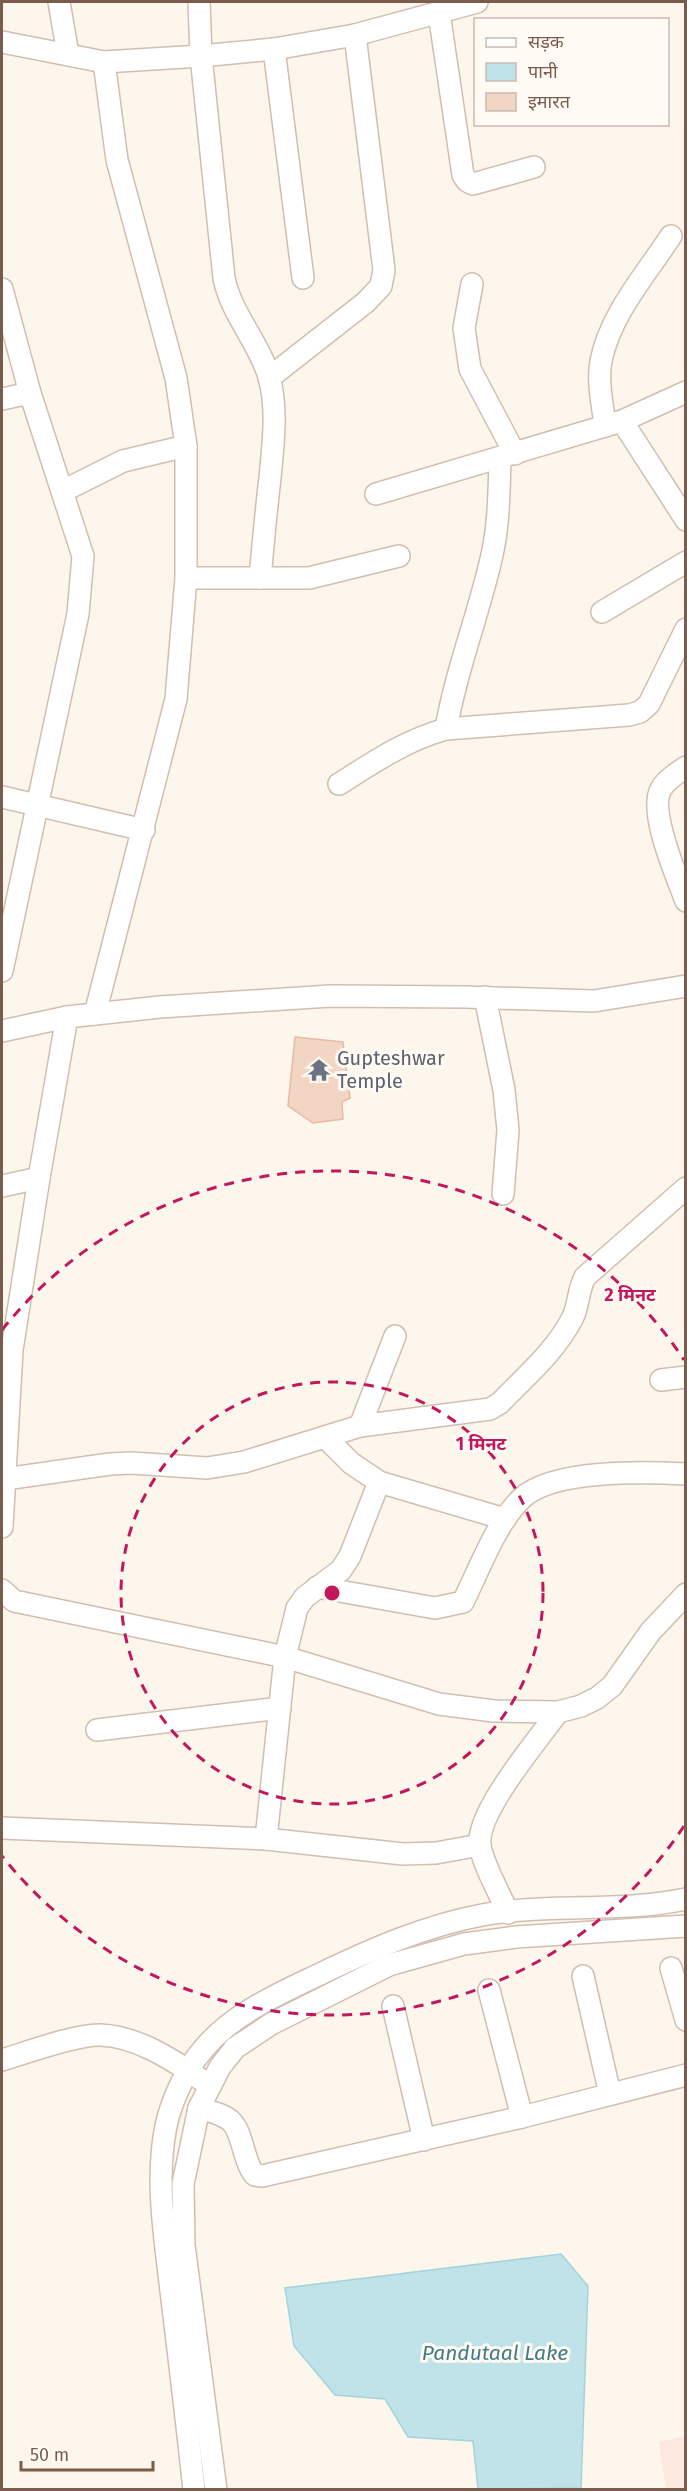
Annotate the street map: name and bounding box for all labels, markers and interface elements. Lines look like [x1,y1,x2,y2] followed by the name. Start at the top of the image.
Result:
[474,18,669,126] legend
[528,31,565,53] text: सड़क
[528,61,558,83] text: पानी
[528,91,571,113] text: इमारत
[337,1046,445,1093] place label: Gupteshwar Temple
[306,1057,332,1083] temple icon: Gupteshwar Temple
[604,1284,656,1306] text: 2 मिनट
[456,1433,507,1455] text: 1 मिनट
[322,1583,342,1603] centre of rings
[422,2340,568,2366] water label: Pandutaal Lake
[21,2434,153,2472] scale bar
[30,2444,69,2466] text: 50 m

